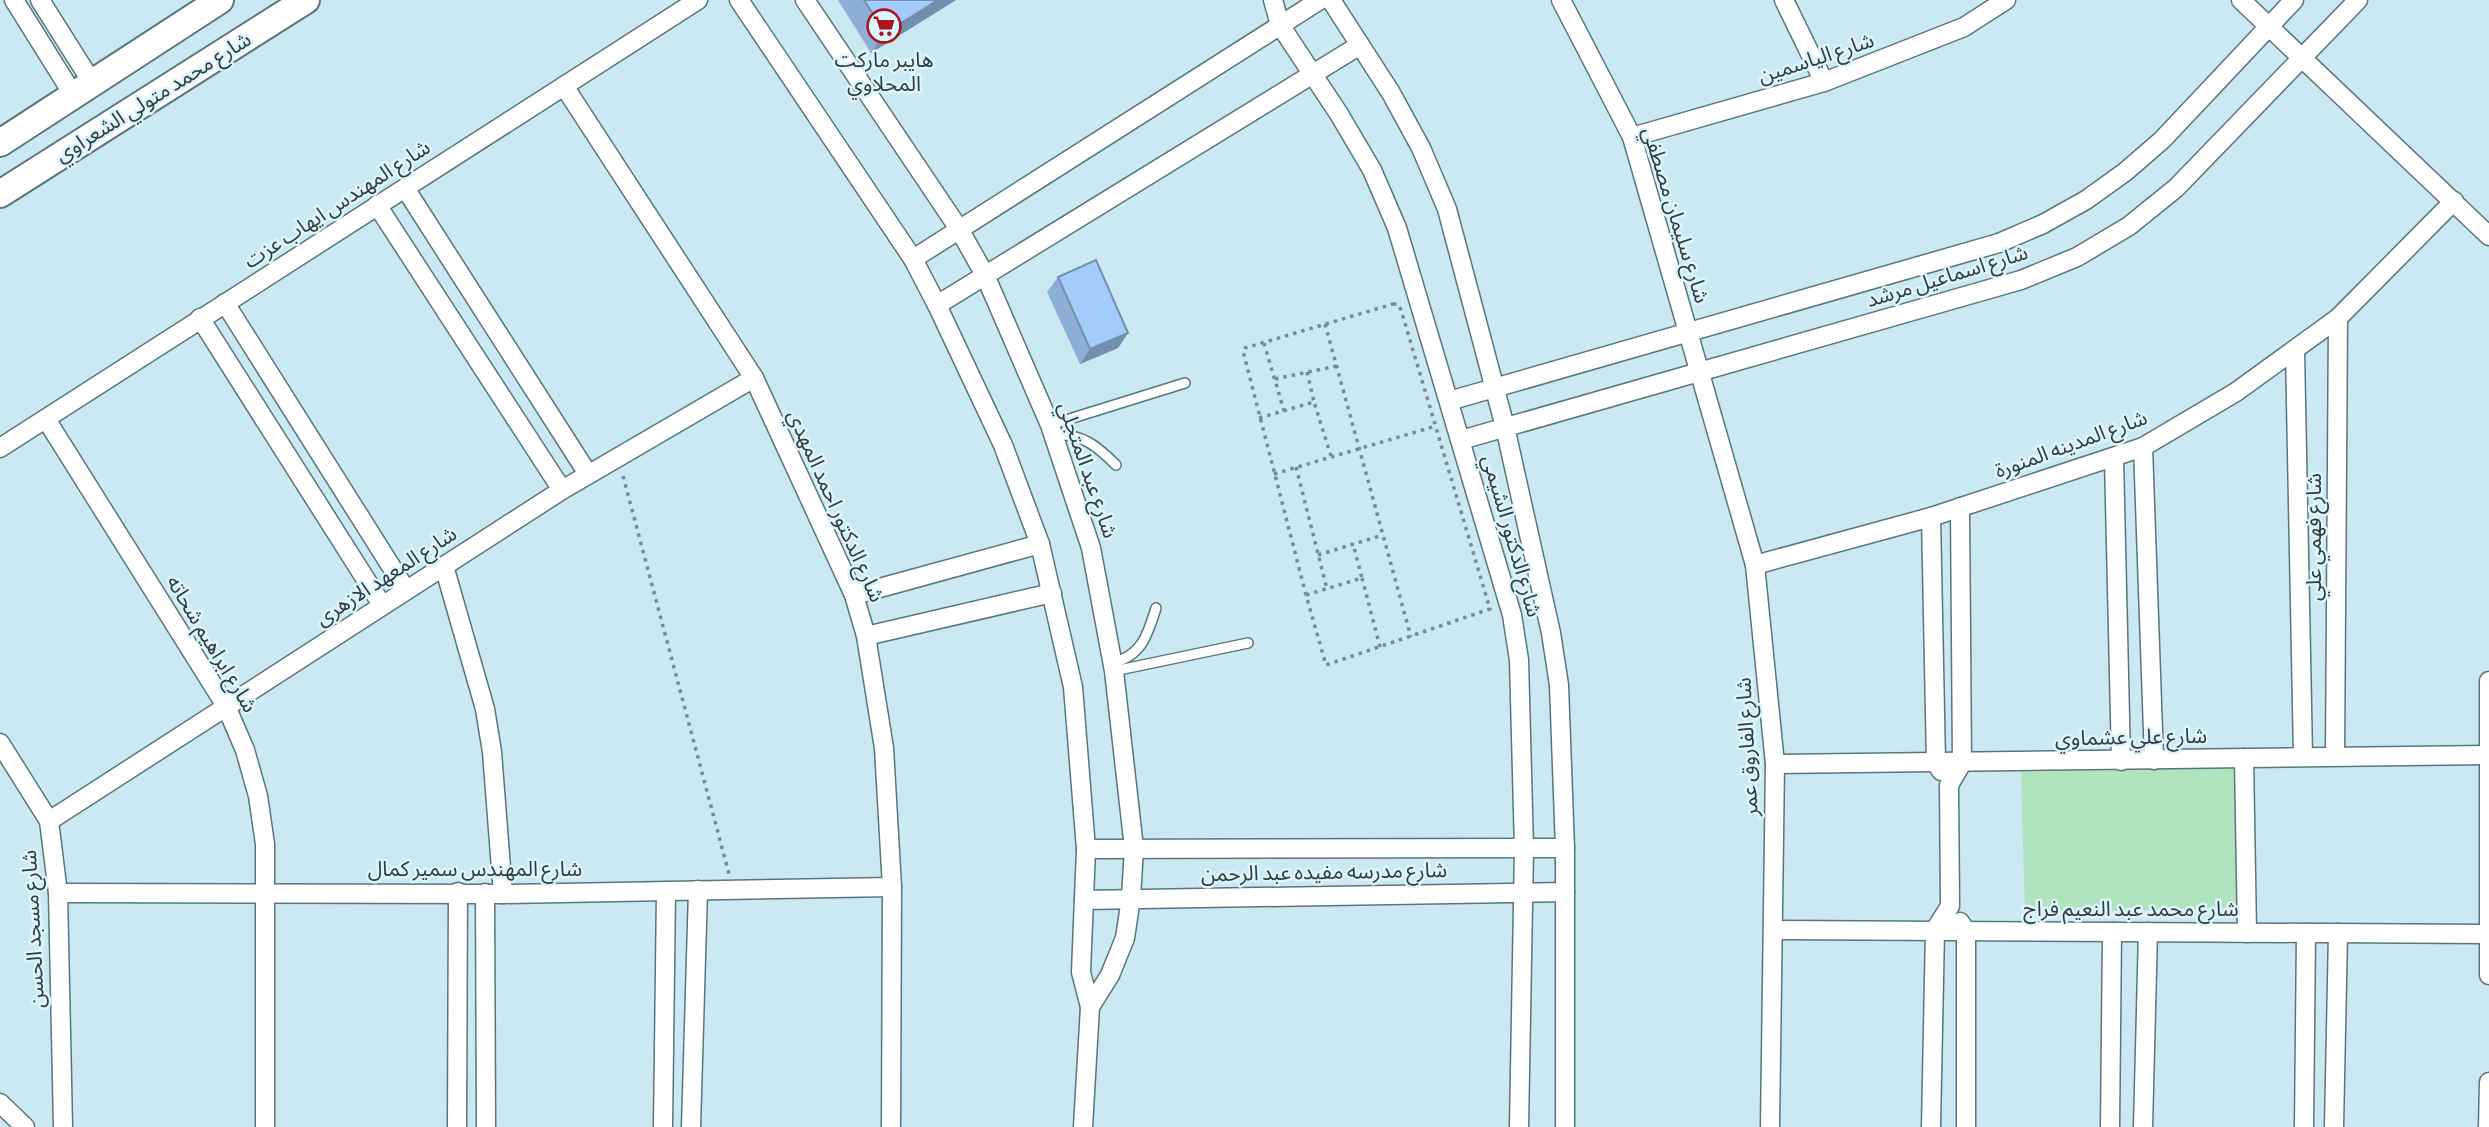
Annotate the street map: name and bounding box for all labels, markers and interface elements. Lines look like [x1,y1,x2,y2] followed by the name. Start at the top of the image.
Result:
[865,7,903,45] supermarket icon: هايبر ماركت المحلاوي
[52,29,257,170] street label: شارع محمد متولي الشعراوي
[1756,30,1878,91] street label: شارع الياسمين
[834,50,934,100] place label: هايبر ماركت المحلاوي
[1634,125,1712,307] street label: شارع سليمان مصطفي
[241,137,436,276] street label: شارع المهندس ايهاب عزت
[1864,242,2032,315] street label: شارع اسماعيل مرشد
[1050,399,1121,542] street label: شارع عبد المتجلي
[779,407,887,608] street label: شارع الدكتور احمد المهدي
[1992,407,2151,486] street label: شارع المدينه المنورة
[1474,453,1545,621] street label: شارع الدكتور الشيمي
[2304,473,2330,601] street label: شارع فهمي علي
[312,523,463,633] street label: شارع المعهد الازهرى
[159,572,261,718] street label: شارع ابراهيم شحاته
[1733,677,1766,818] street label: شارع الفاروق عمر
[2055,726,2207,754] street label: شارع علي عشماوي
[19,849,52,1009] street label: شارع مسجد الحسن
[368,859,582,884] street label: شارع المهندس سمير كمال
[1201,860,1447,889] street label: شارع مدرسه مفيده عبد الرحمن
[2023,899,2239,924] street label: شارع محمد عبد النعيم فراج

